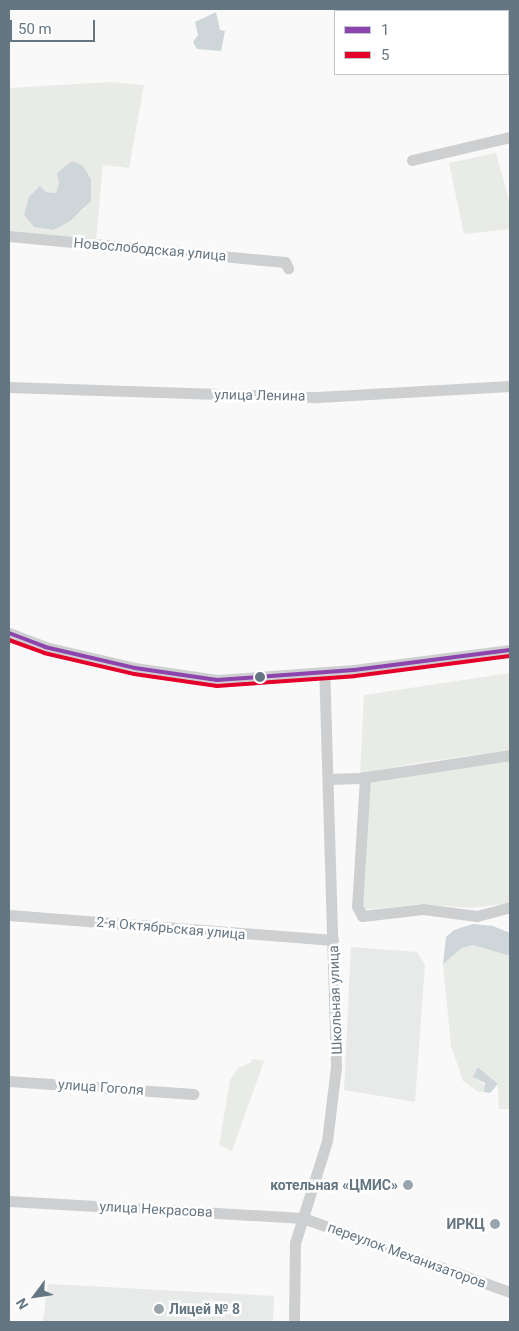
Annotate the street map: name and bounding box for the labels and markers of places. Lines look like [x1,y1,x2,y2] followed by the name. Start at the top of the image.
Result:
[255,672,265,682] unlabelled marker
[270,1177,398,1193] place label: котельная «ЦМИС»
[402,1179,414,1191] marker: котельная «ЦМИС»
[447,1216,485,1232] place label: ИРКЦ
[489,1218,501,1230] marker: ИРКЦ
[169,1301,240,1317] place label: Лицей № 8
[153,1303,165,1315] marker: Лицей № 8

